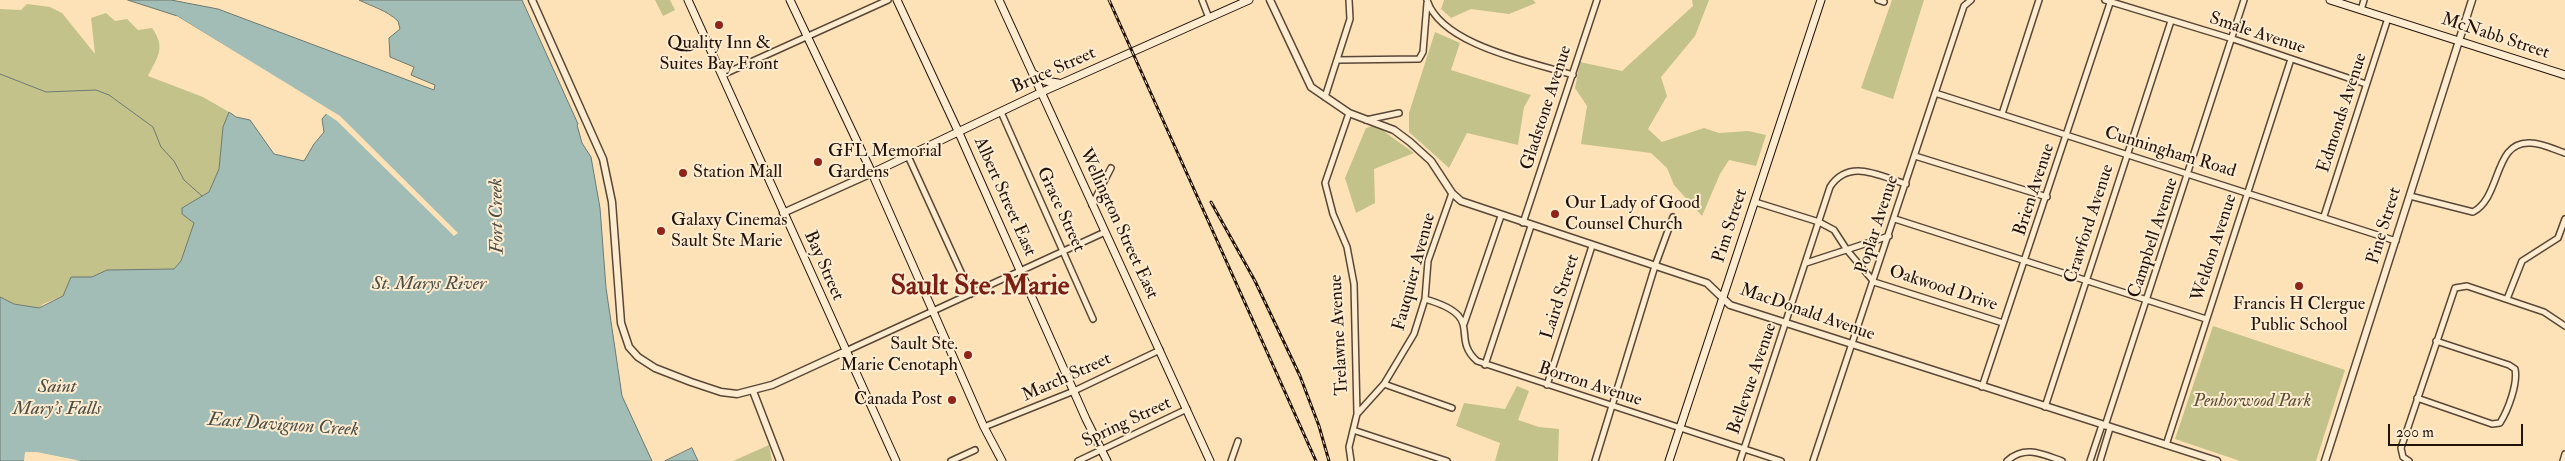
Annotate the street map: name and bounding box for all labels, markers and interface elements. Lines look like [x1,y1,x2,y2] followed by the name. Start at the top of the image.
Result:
[2206,8,2308,60] street label: Smale Avenue
[2438,9,2552,65] street label: McNabb Street
[713,19,725,31] marker: Quality Inn & Suites Bay Front
[659,33,779,76] place label: Quality Inn & Suites Bay Front
[1009,43,1099,99] street label: Bruce Street
[1517,43,1577,173] street label: Gladstone Avenue
[2313,50,2373,176] street label: Edmonds Avenue
[2102,123,2238,183] street label: Cunningham Road
[968,134,1040,260] street label: Albert Street East
[828,141,942,183] place label: GFL Memorial Gardens
[2010,141,2060,239] street label: Brien Avenue
[1074,145,1162,303] street label: Wellington Street East
[812,156,824,168] marker: GFL Memorial Gardens
[693,162,782,184] place label: Station Mall
[2061,162,2119,286] street label: Crawford Avenue
[1031,164,1089,256] street label: Grace Street
[677,167,689,179] marker: Station Mall
[1852,173,1904,277] street label: Poplar Avenue
[2124,175,2184,301] street label: Campbell Avenue
[486,178,510,254] water label: Fort Creek
[2363,185,2407,267] street label: Pine Street
[1709,186,1753,266] street label: Pim Street
[2188,192,2242,304] street label: Weldon Avenue
[1565,193,1700,235] place label: Our Lady of Good Counsel Church
[1549,208,1561,220] marker: Our Lady of Good Counsel Church
[671,210,787,252] place label: Galaxy Cinemas Sault Ste Marie
[1389,211,1441,333] street label: Fauquier Avenue
[655,225,667,237] marker: Galaxy Cinemas Sault Ste Marie
[798,228,848,304] street label: Bay Street
[1537,252,1585,342] street label: Laird Street
[1886,261,2000,317] street label: Oakwood Drive
[890,271,1070,305] district label: Sault Ste. Marie
[372,274,486,296] water label: St. Marys River
[1326,274,1354,396] street label: Trelawne Avenue
[1737,280,1877,346] street label: MacDonald Avenue
[2293,280,2305,292] marker: Francis H Clergue Public School
[2233,294,2365,336] place label: Francis H Clergue Public School
[1724,320,1782,438] street label: Bellevue Avenue
[840,334,958,376] place label: Sault Ste. Marie Cenotaph
[962,349,974,361] marker: Sault Ste. Marie Cenotaph
[1019,349,1115,407] street label: March Street
[1535,358,1645,412] street label: Borron Avenue
[13,377,101,421] water label: Saint Mary's Falls
[854,389,942,411] place label: Canada Post
[2193,391,2311,413] park label: Penhorwood Park
[1079,393,1175,453] street label: Spring Street
[946,394,958,406] marker: Canada Post
[207,409,359,443] water label: East Davignon Creek
[2390,414,2525,446] scale bar
[2396,423,2434,442] text: 200 m

